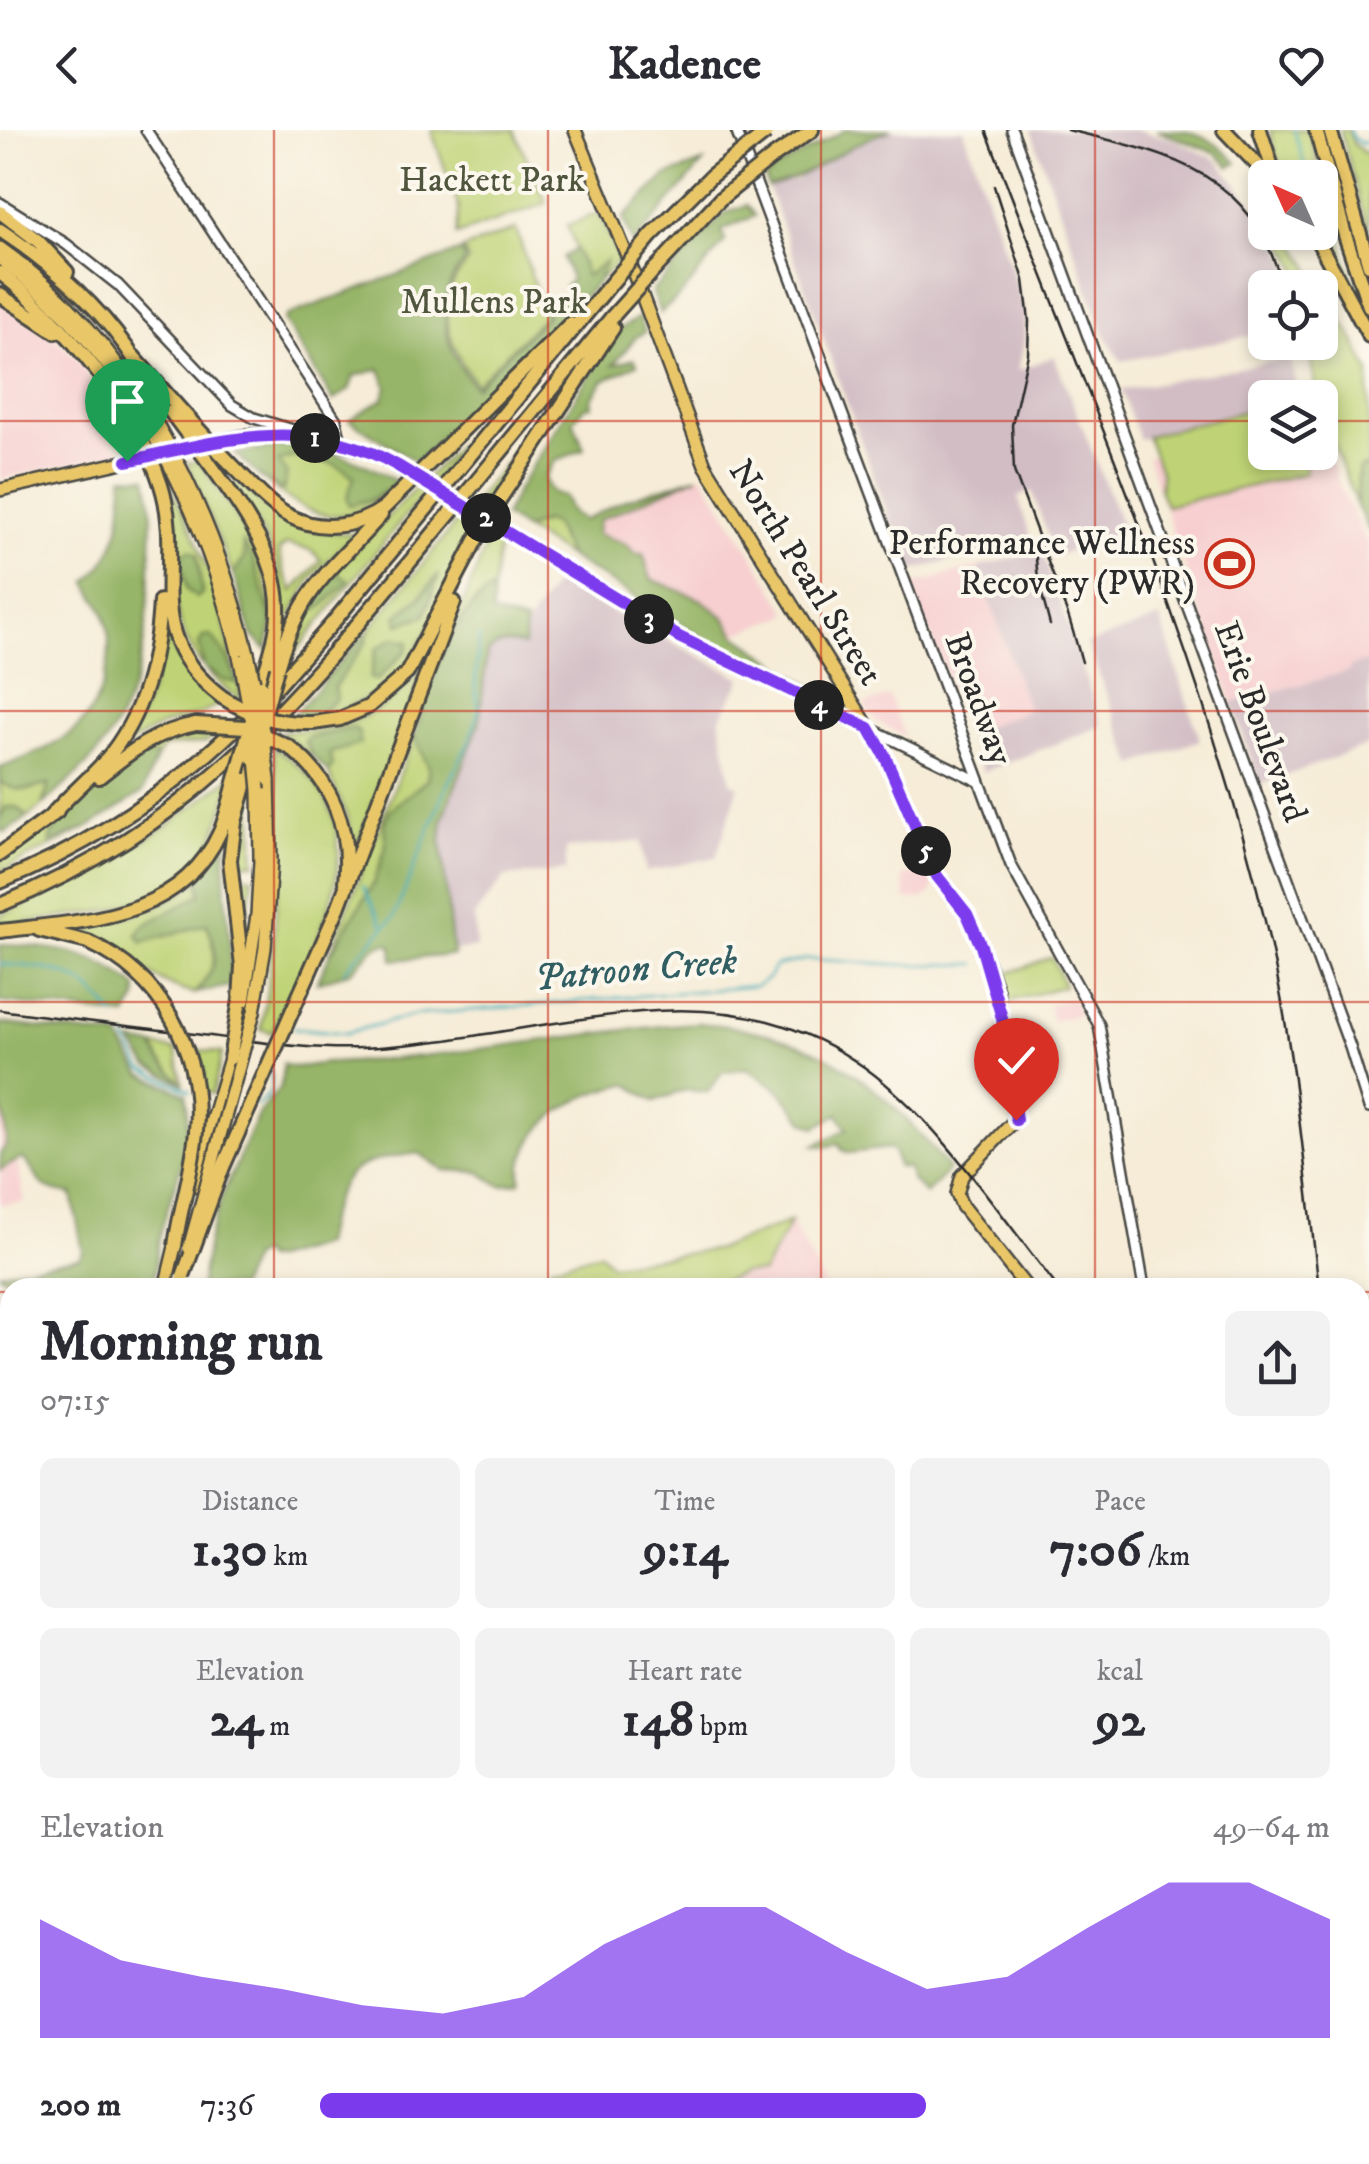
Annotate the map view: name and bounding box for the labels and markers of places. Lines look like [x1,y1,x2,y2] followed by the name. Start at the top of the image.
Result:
[85,359,170,462] pin
[290,413,340,463] pin: 1
[461,493,511,543] pin: 2
[888,522,1195,606] place label: Performance Wellness Recovery (PWR)
[1204,538,1256,590] sports icon: Performance Wellness Recovery (PWR)
[624,594,674,644] pin: 3
[794,680,844,730] pin: 4
[901,826,951,876] pin: 5
[974,1018,1059,1121] pin

